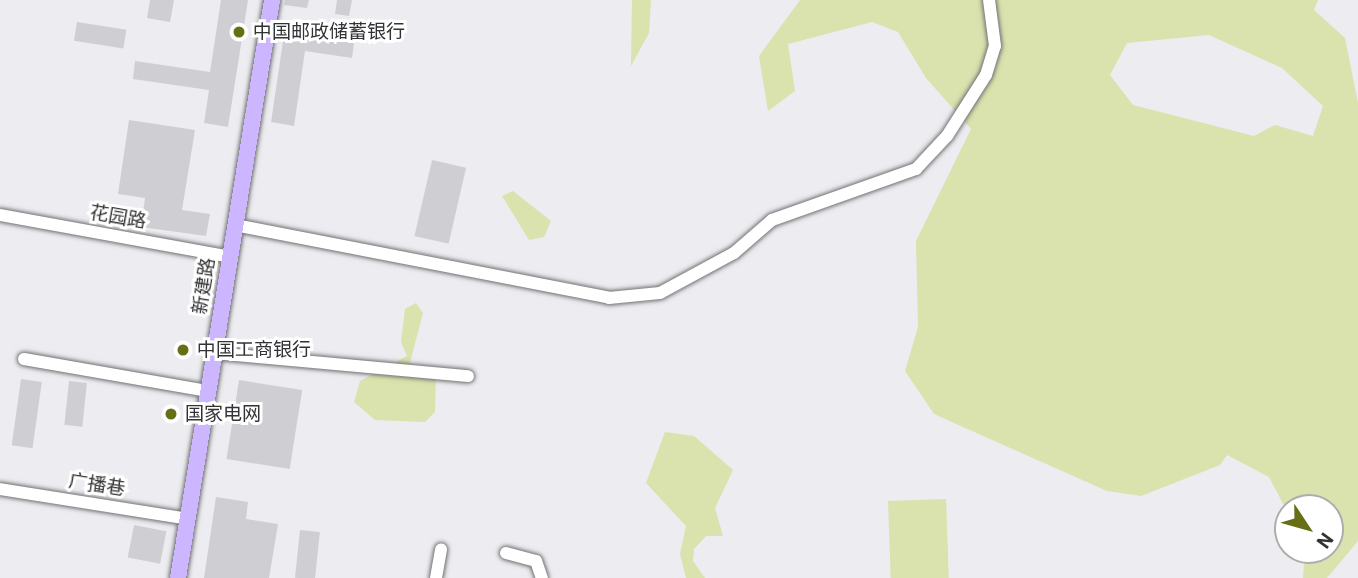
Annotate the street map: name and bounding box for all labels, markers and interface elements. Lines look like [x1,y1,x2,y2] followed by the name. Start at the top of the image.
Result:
[253,21,405,43] place label: 中国邮政储蓄银行
[231,24,247,40] marker: 中国邮政储蓄银行
[88,201,148,233] street label: 花园路
[188,256,220,316] street label: 新建路
[197,339,311,361] place label: 中国工商银行
[175,342,191,358] marker: 中国工商银行
[185,403,261,425] place label: 国家电网
[163,406,179,422] marker: 国家电网
[67,469,127,501] street label: 广播巷
[1274,494,1344,564] north arrow
[1312,528,1338,553] text: N

